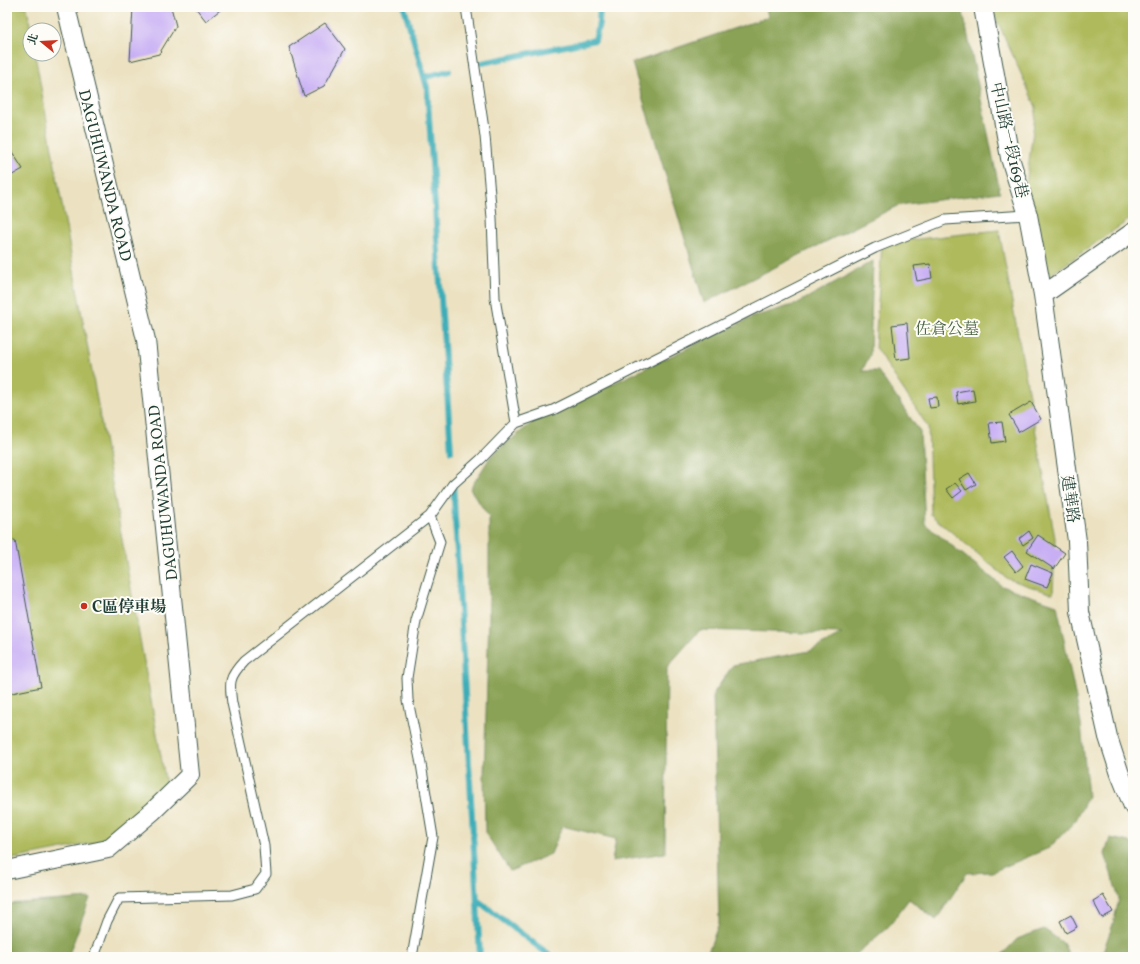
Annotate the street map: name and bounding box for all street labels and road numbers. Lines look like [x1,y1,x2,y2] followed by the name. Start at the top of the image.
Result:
[984,80,1032,201] street label: 中山路一段169巷
[72,87,136,264] street label: DAGUHUWANDA ROAD
[144,404,184,582] street label: DAGUHUWANDA ROAD
[1055,474,1083,525] street label: 建華路

